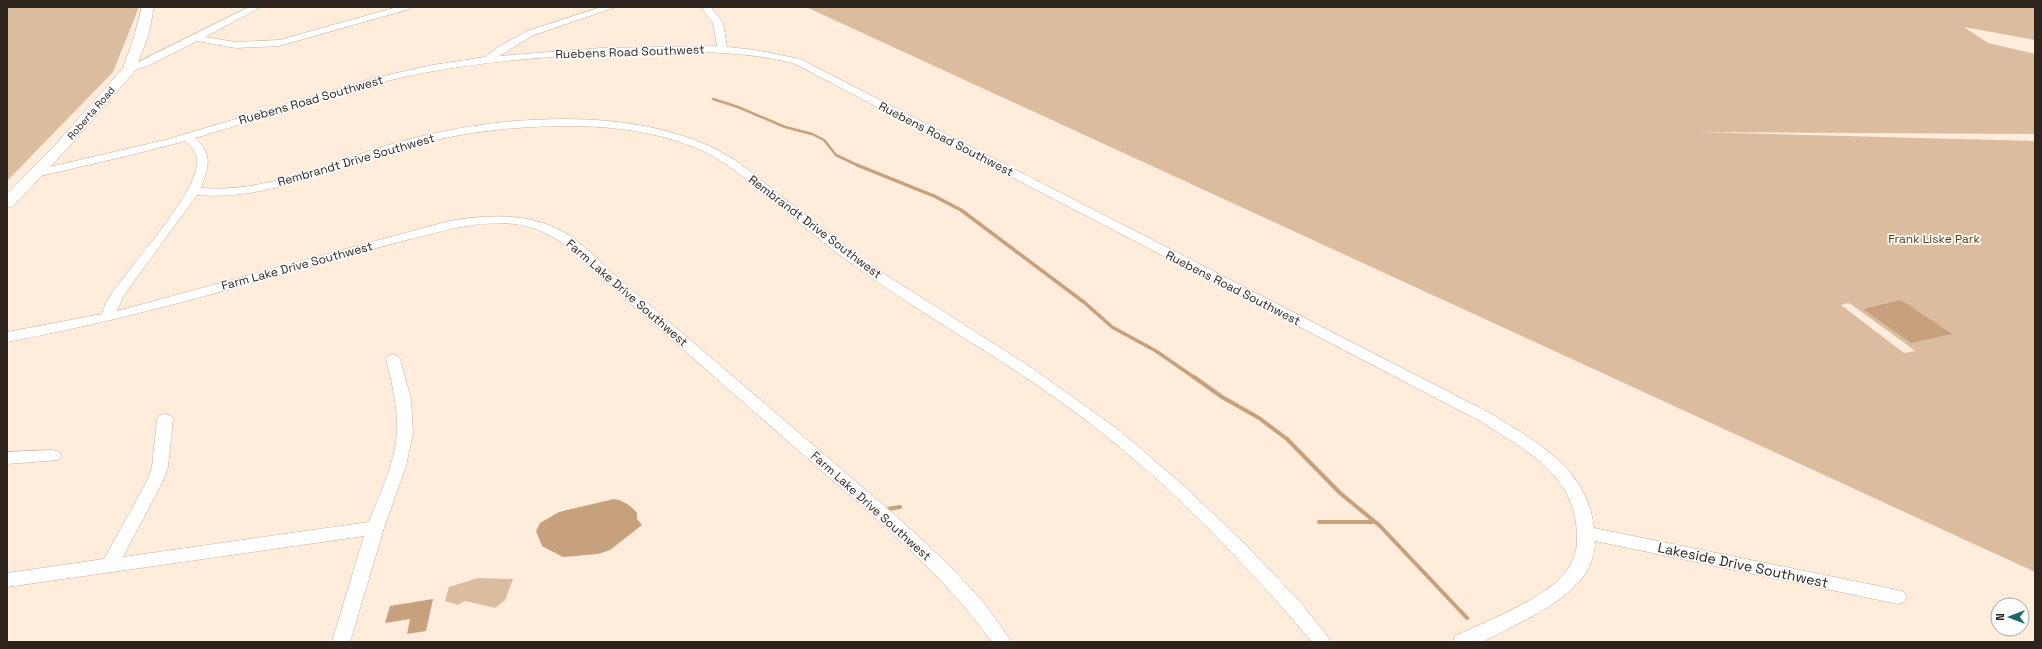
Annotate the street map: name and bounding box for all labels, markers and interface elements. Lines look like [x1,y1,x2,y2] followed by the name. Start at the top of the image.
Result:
[555,41,705,63] street label: Ruebens Road Southwest
[237,72,385,128] street label: Ruebens Road Southwest
[64,84,118,142] street label: Roberta Road
[876,98,1016,180] street label: Ruebens Road Southwest
[276,130,436,190] street label: Rembrandt Drive Southwest
[745,172,885,282] street label: Rembrandt Drive Southwest
[1888,231,1980,247] park label: Frank Liske Park
[563,236,691,350] street label: Farm Lake Drive Southwest
[220,238,374,294] street label: Farm Lake Drive Southwest
[1163,247,1303,329] street label: Ruebens Road Southwest
[808,448,934,564] street label: Farm Lake Drive Southwest
[1656,538,1830,592] street label: Lakeside Drive Southwest
[1990,597,2030,637] north arrow
[1993,613,2007,621] text: N

